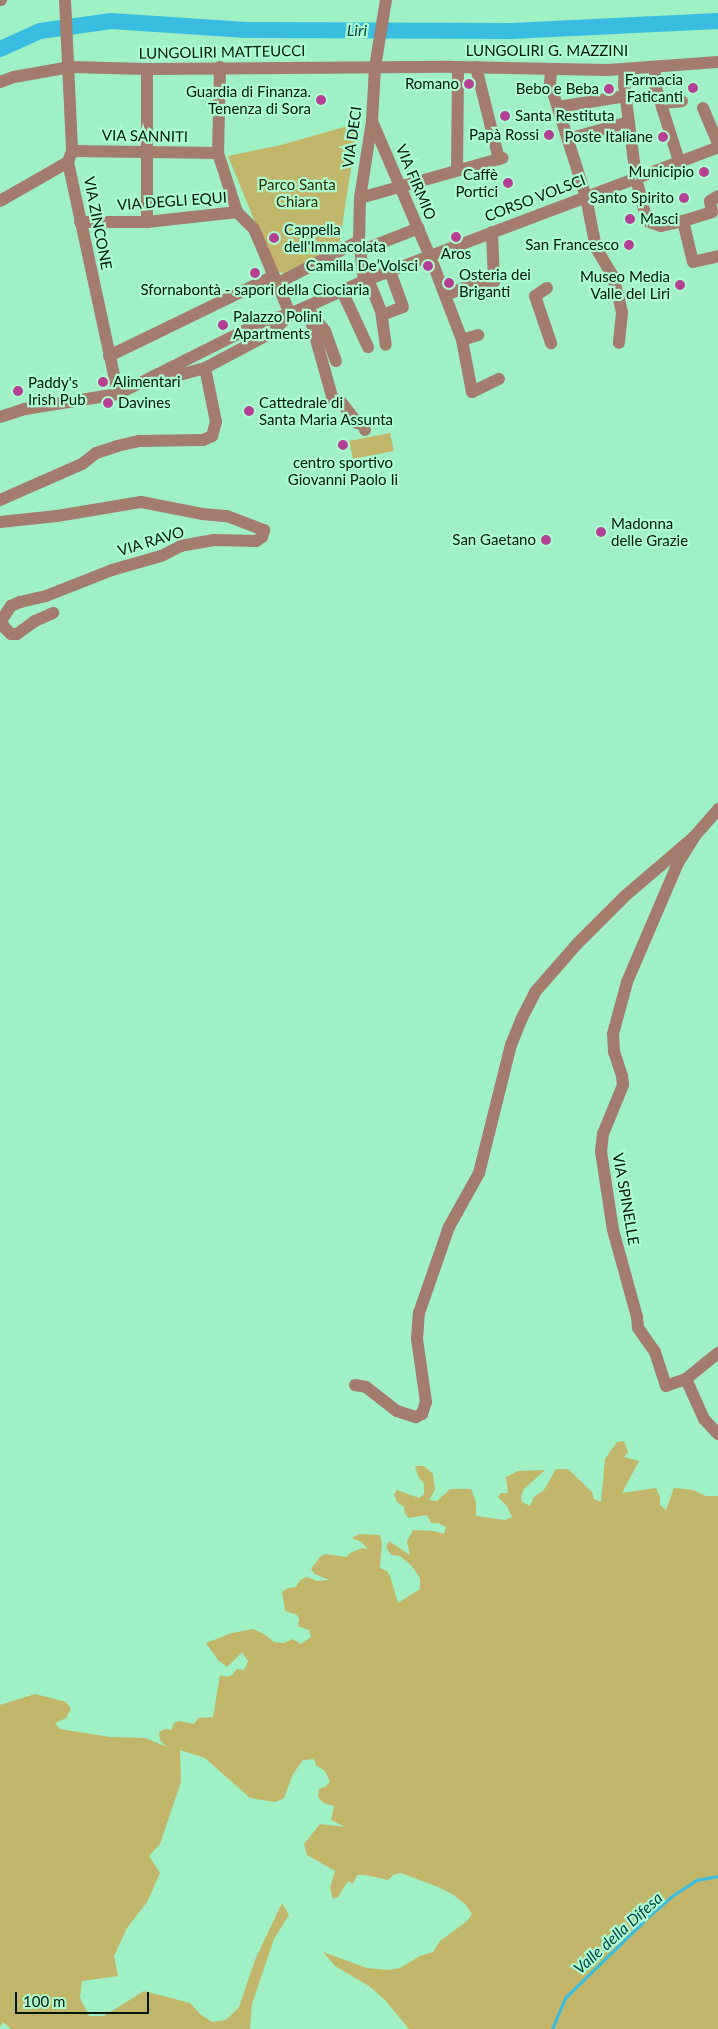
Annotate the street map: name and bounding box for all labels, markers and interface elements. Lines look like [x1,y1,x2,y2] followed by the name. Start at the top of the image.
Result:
[347,20,367,40] water label: Liri
[139,42,305,62] street label: LUNGOLIRI MATTEUCCI
[466,42,628,60] street label: LUNGOLIRI G. MAZZINI
[625,70,683,105] place label: Farmacia Faticanti
[405,75,459,93] place label: Romano
[463,78,475,90] marker: Romano
[516,80,599,98] place label: Bebo e Beba
[186,82,311,117] place label: Guardia di Finanza. Tenenza di Sora
[687,82,699,94] marker: Farmacia Faticanti
[603,83,615,95] marker: Bebo e Beba
[315,94,327,106] marker: Guardia di Finanza. Tenenza di Sora
[339,105,365,169] street label: VIA DECI
[515,107,615,125] place label: Santa Restituta
[499,110,511,122] marker: Santa Restituta
[102,126,188,146] street label: VIA SANNITI
[469,126,539,144] place label: Papà Rossi
[565,128,653,146] place label: Poste Italiane
[543,129,555,141] marker: Papà Rossi
[657,131,669,143] marker: Poste Italiane
[392,141,440,223] street label: VIA FIRMIO
[629,163,694,181] place label: Municipio
[455,165,498,200] place label: Caffè Portici
[698,166,710,178] marker: Municipio
[482,170,588,226] street label: CORSO VOLSCI
[80,175,116,271] street label: VIA ZINCONE
[258,175,336,210] park label: Parco Santa Chiara
[502,177,514,189] marker: Caffè Portici
[116,188,228,214] street label: VIA DEGLI EQUI
[590,189,674,207] place label: Santo Spirito
[678,192,690,204] marker: Santo Spirito
[640,210,678,228] place label: Masci
[624,213,636,225] marker: Masci
[284,220,386,255] place label: Cappella dell'Immacolata
[450,231,462,243] marker: Aros
[268,232,280,244] marker: Cappella dell'Immacolata
[525,236,619,254] place label: San Francesco
[623,239,635,251] marker: San Francesco
[441,245,471,263] place label: Aros
[306,257,418,275] place label: Camilla De’Volsci
[422,260,434,272] marker: Camilla De’Volsci
[459,265,531,300] place label: Osteria dei Briganti
[249,267,261,279] marker: Sfornabontà - sapori della Ciociaria
[580,267,670,302] place label: Museo Media Valle del Liri
[443,277,455,289] marker: Osteria dei Briganti
[674,279,686,291] marker: Museo Media Valle del Liri
[140,281,370,299] place label: Sfornabontà - sapori della Ciociaria
[233,307,322,342] place label: Palazzo Polini Apartments
[217,319,229,331] marker: Palazzo Polini Apartments
[28,373,86,408] place label: Paddy's Irish Pub
[113,373,181,391] place label: Alimentari
[97,376,109,388] marker: Alimentari
[12,385,24,397] marker: Paddy's Irish Pub
[259,393,394,428] place label: Cattedrale di Santa Maria Assunta
[118,394,171,412] place label: Davines
[102,397,114,409] marker: Davines
[243,405,255,417] marker: Cattedrale di Santa Maria Assunta
[337,439,349,451] marker: centro sportivo Giovanni Paolo Ii
[288,453,398,488] place label: centro sportivo Giovanni Paolo Ii
[611,514,688,549] place label: Madonna delle Grazie
[115,522,187,560] street label: VIA RAVO
[595,526,607,538] marker: Madonna delle Grazie
[452,531,536,549] place label: San Gaetano
[540,534,552,546] marker: San Gaetano
[609,1151,643,1247] street label: VIA SPINELLE
[570,1888,666,1978] water label: Valle della Difesa
[18,1982,151,2014] scale bar
[23,1992,65,2010] text: 100 m

